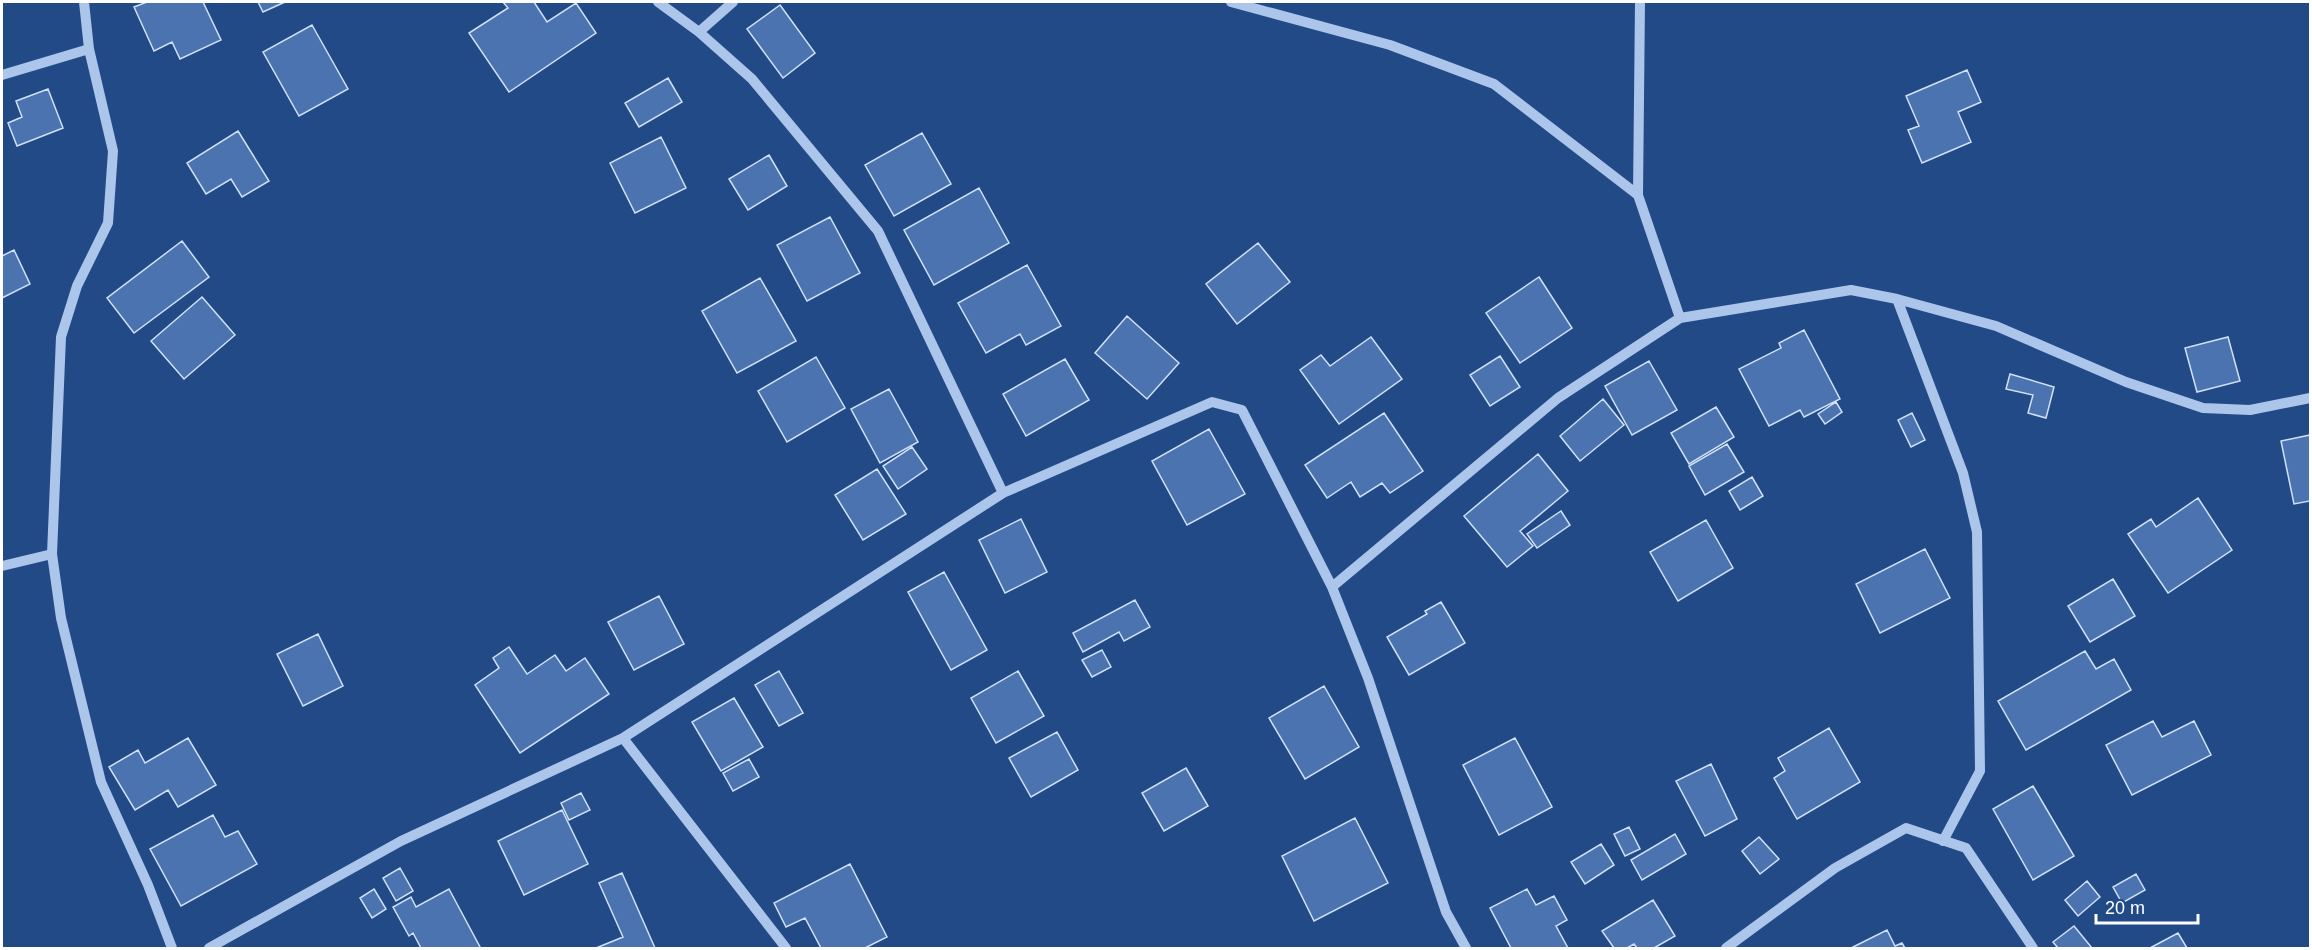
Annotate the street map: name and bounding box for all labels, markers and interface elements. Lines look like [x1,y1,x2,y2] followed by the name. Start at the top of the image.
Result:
[2096,887,2198,925] scale bar
[2105,898,2145,918] text: 20 m

